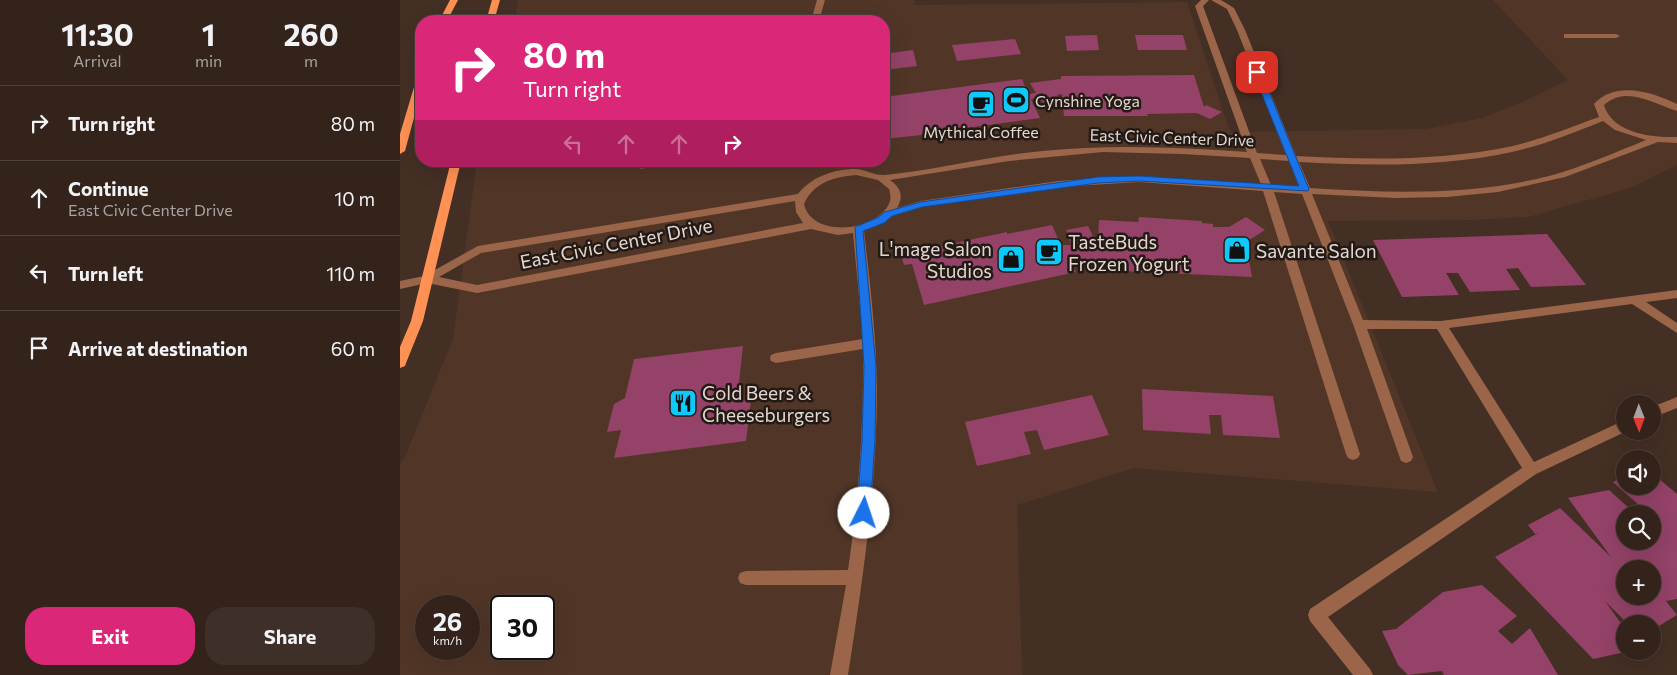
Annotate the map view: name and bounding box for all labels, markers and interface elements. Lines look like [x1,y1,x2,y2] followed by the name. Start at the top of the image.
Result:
[61,15,134,52] text: 11:30
[202,15,215,52] text: 1
[283,15,339,52] text: 260
[523,32,605,75] text: 80 m
[440,35,505,100] icon: right
[73,51,122,70] text: Arrival
[195,51,222,70] text: min
[304,51,318,70] text: m
[1236,51,1278,93] pin
[1243,58,1271,86] icon: arrive
[523,75,621,102] text: Turn right
[1001,85,1031,115] sports icon: Cynshine Yoga
[966,89,996,119] cafe icon: Mythical Coffee
[1035,91,1140,110] place label: Cynshine Yoga
[25,109,53,137] icon: right
[68,112,155,135] text: Turn right
[331,112,375,135] text: 80 m
[923,122,1039,141] place label: Mythical Coffee
[1089,125,1255,149] street label: East Civic Center Drive
[559,130,587,158] icon: left
[612,130,640,158] icon: ahead
[665,130,693,158] icon: ahead
[718,130,746,158] icon: right
[68,177,148,200] text: Continue
[25,184,53,212] icon: ahead
[334,187,375,210] text: 10 m
[68,200,233,219] text: East Civic Center Drive
[518,213,714,273] street label: East Civic Center Drive
[1068,230,1190,275] place label: TasteBuds Frozen Yogurt
[1222,235,1252,265] shop icon: Savante Salon
[879,237,992,282] place label: L'mage Salon Studios
[1034,237,1064,267] cafe icon: TasteBuds Frozen Yogurt
[1256,239,1377,262] place label: Savante Salon
[996,244,1026,274] shop icon: L'mage Salon Studios
[25,259,53,287] icon: left
[68,262,143,285] text: Turn left
[326,262,375,285] text: 110 m
[25,334,53,362] icon: arrive
[68,337,248,360] text: Arrive at destination
[331,337,375,360] text: 60 m
[702,381,830,426] place label: Cold Beers & Cheeseburgers
[668,388,698,418] restaurant icon: Cold Beers & Cheeseburgers
[1616,395,1661,440] north arrow
[1616,395,1661,660] map controls
[1616,450,1661,495] button: sound
[837,486,889,538] position arrow
[1616,505,1661,550] button: search
[1616,560,1661,605] button: +
[490,595,555,660] speed limit sign: 30
[433,606,462,636] text: 26
[25,607,195,665] button: Exit
[205,607,375,665] button: Share
[1616,615,1661,660] button: −
[433,633,462,647] text: km/h

